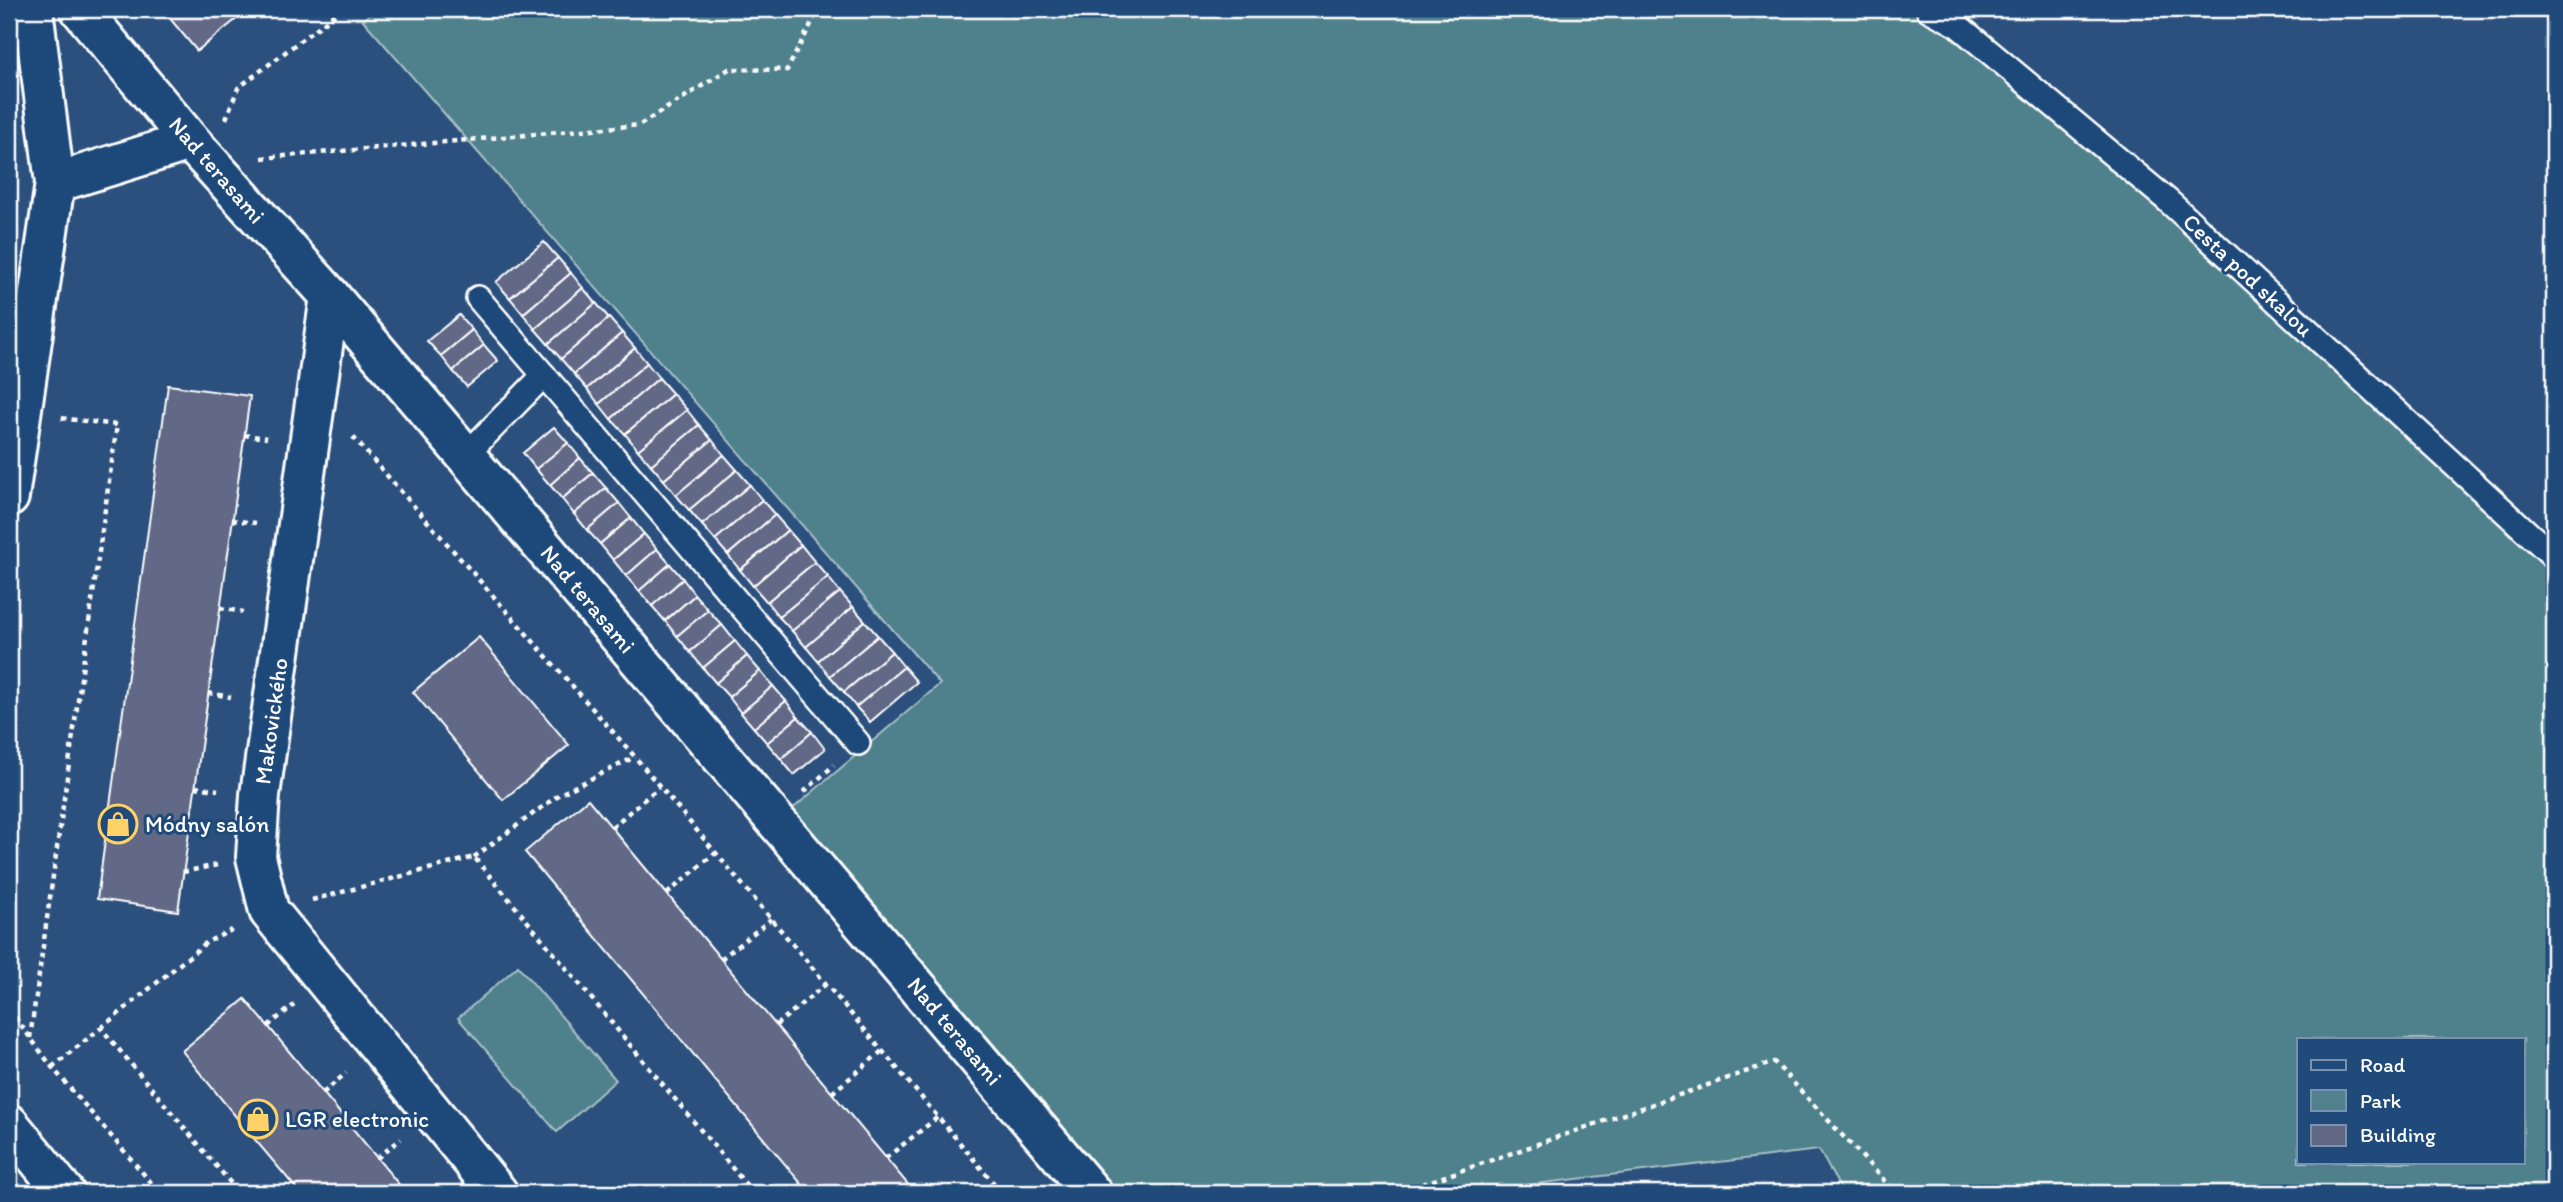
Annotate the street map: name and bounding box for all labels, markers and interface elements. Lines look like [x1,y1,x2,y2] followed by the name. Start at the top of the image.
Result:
[163,111,271,229] street label: Nad terasami
[2177,208,2319,343] street label: Cesta pod skalou
[535,539,641,659] street label: Nad terasami
[248,656,294,786] street label: Makovického
[97,803,139,845] shop icon: Módny salón
[145,810,269,838] place label: Módny salón
[902,971,1008,1091] street label: Nad terasami
[2297,1038,2524,1164] legend
[2360,1052,2406,1077] text: Road
[2360,1088,2402,1113] text: Park
[237,1098,279,1140] shop icon: LGR electronic
[285,1105,429,1133] place label: LGR electronic
[2360,1122,2436,1147] text: Building

